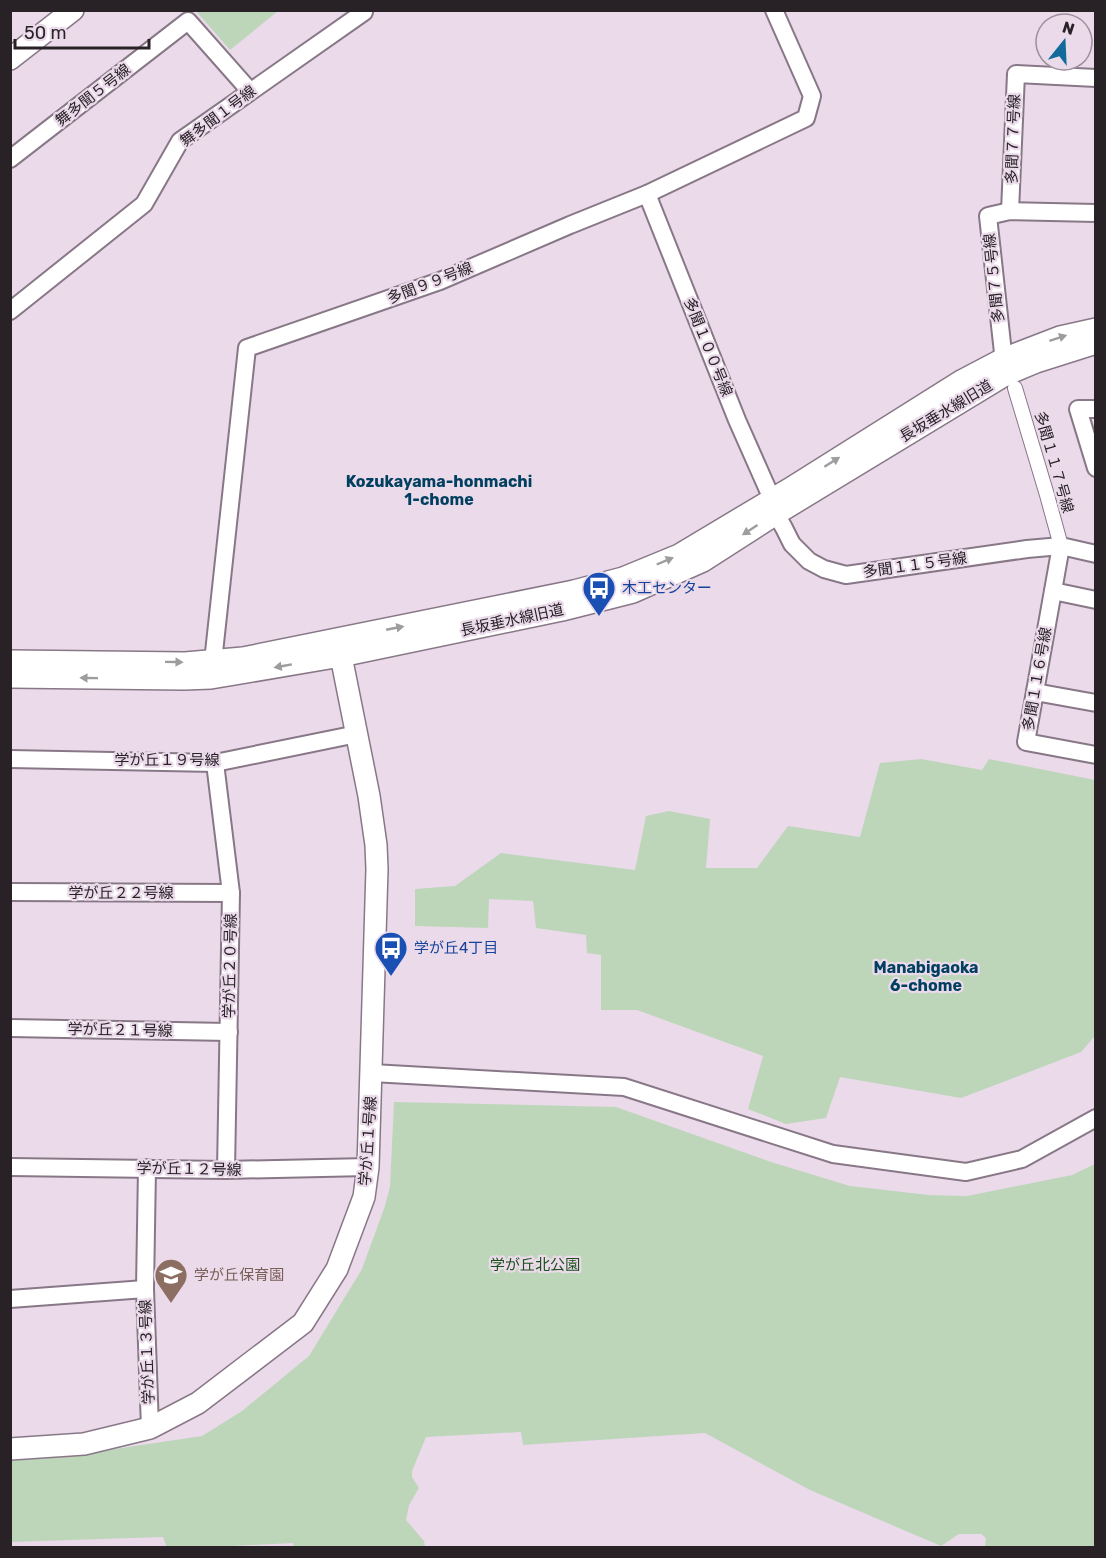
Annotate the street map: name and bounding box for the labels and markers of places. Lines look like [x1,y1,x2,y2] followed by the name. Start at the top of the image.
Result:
[581,570,617,617] bus stop icon: 木工センター
[622,579,712,597] place label: 木工センター
[373,930,409,977] bus stop icon: 学が丘4丁目
[414,939,498,957] place label: 学が丘4丁目
[153,1257,189,1304] school or university icon: 学が丘保育園
[194,1266,284,1284] place label: 学が丘保育園

